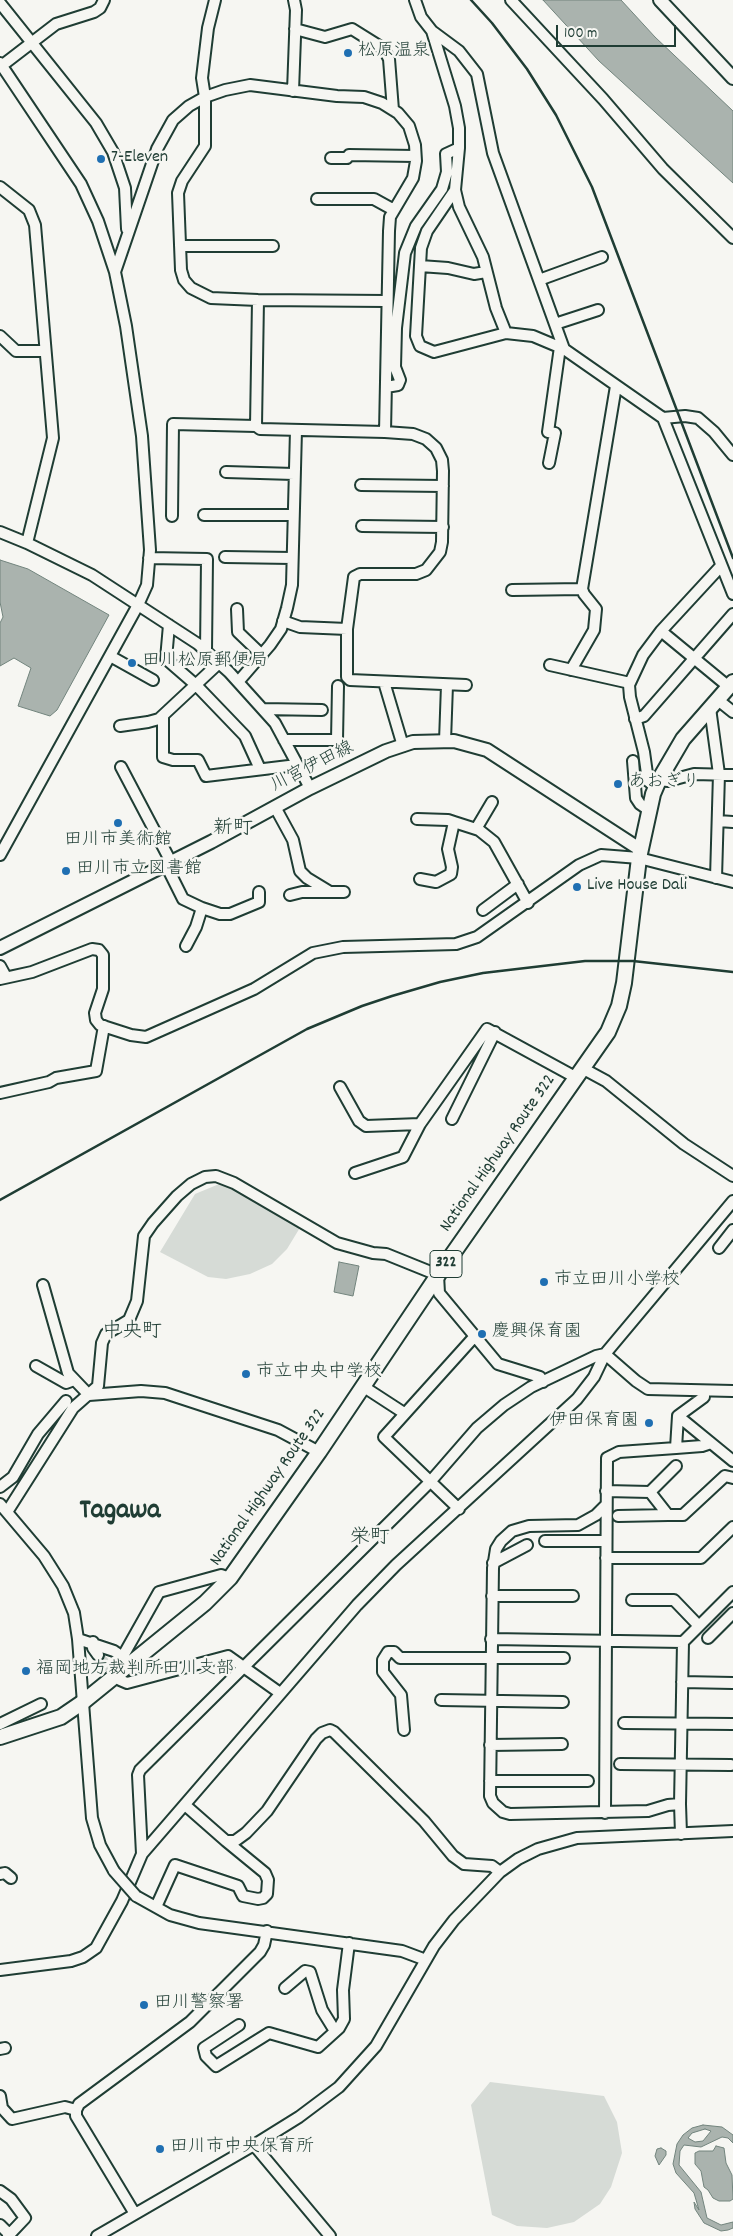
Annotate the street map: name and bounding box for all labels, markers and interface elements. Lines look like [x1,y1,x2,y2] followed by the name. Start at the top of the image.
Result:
[558,15,678,47] scale bar
[564,23,597,45] text: 100 m
[358,42,430,64] place label: 松原温泉
[342,47,354,59] marker: 松原温泉
[111,148,168,170] place label: 7-Eleven
[95,153,107,165] marker: 7-Eleven
[142,652,268,674] place label: 田川松原郵便局
[126,657,138,669] marker: 田川松原郵便局
[268,738,358,798] street label: 川宮伊田線
[628,773,700,795] place label: あおぎり
[612,778,624,790] marker: あおぎり
[112,817,124,829] marker: 田川市美術館
[213,818,253,842] district label: 新町
[64,831,172,853] place label: 田川市美術館
[76,860,202,882] place label: 田川市立図書館
[60,865,72,877] marker: 田川市立図書館
[587,876,687,898] place label: Live House Dali
[571,881,583,893] marker: Live House Dali
[436,1071,562,1237] street label: National Highway Route 322
[430,1250,462,1278] road number: 322
[554,1271,680,1293] place label: 市立田川小学校
[538,1276,550,1288] marker: 市立田川小学校
[102,1321,162,1345] district label: 中央町
[492,1323,582,1345] place label: 慶興保育園
[476,1328,488,1340] marker: 慶興保育園
[256,1363,382,1385] place label: 市立中央中学校
[240,1368,252,1380] marker: 市立中央中学校
[206,1405,332,1571] street label: National Highway Route 322
[549,1412,639,1434] place label: 伊田保育園
[643,1417,655,1429] marker: 伊田保育園
[80,1496,160,1530] district label: Tagawa
[350,1527,390,1551] district label: 栄町
[36,1660,234,1682] place label: 福岡地方裁判所田川支部
[20,1665,32,1677] marker: 福岡地方裁判所田川支部
[154,1994,244,2016] place label: 田川警察署
[138,1999,150,2011] marker: 田川警察署
[170,2138,314,2160] place label: 田川市中央保育所
[154,2143,166,2155] marker: 田川市中央保育所

